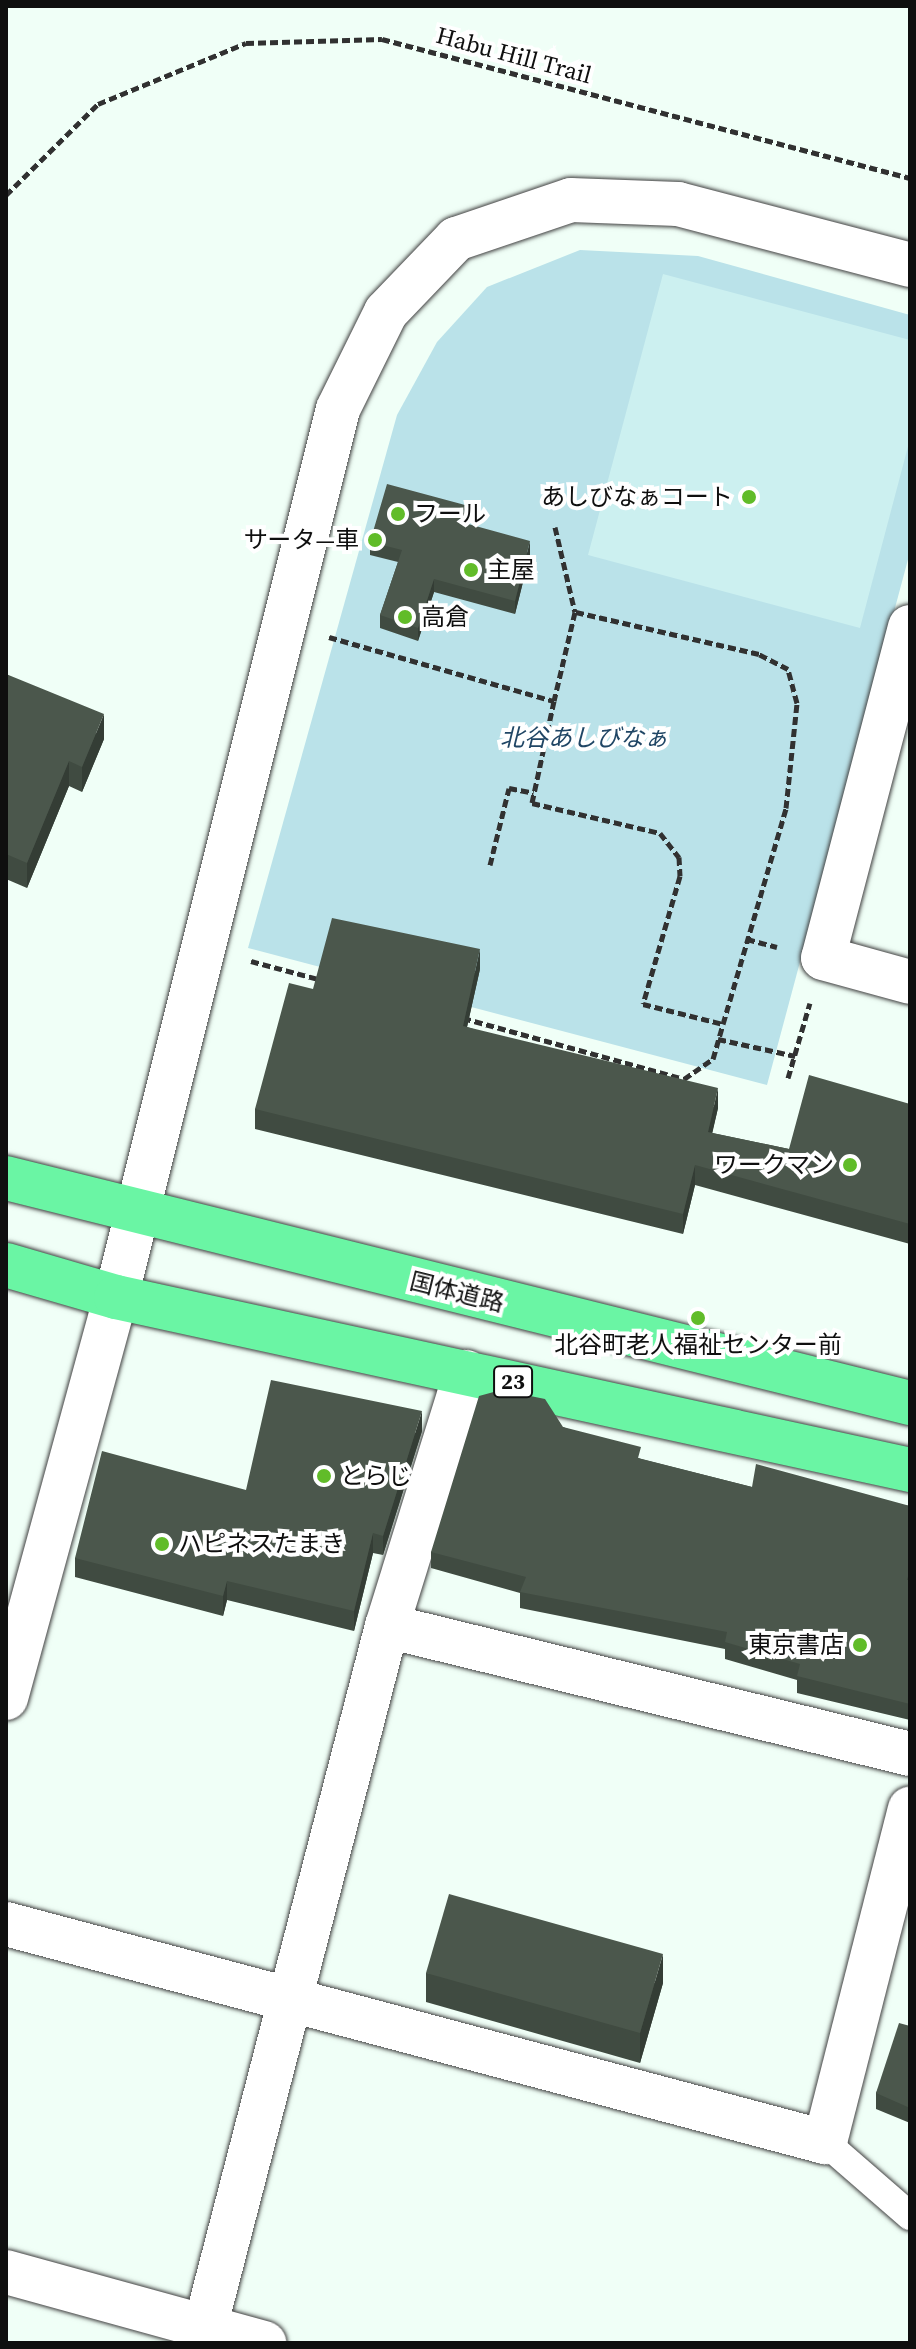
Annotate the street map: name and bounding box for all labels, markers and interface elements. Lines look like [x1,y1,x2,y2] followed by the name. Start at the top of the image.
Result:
[433,20,595,90] street label: Habu Hill Trail
[541,483,733,511] place label: あしびなぁコート
[740,488,758,506] marker: あしびなぁコート
[414,500,486,528] place label: フール
[389,505,407,523] marker: フール
[244,526,359,554] place label: サータ―車
[366,531,384,549] marker: サータ―車
[487,556,535,584] place label: 主屋
[462,561,480,579] marker: 主屋
[421,603,469,631] place label: 高倉
[396,608,414,626] marker: 高倉
[500,724,668,752] park label: 北谷あしびなぁ
[714,1151,834,1179] place label: ワークマン
[841,1156,859,1174] marker: ワークマン
[407,1266,507,1318] street label: 国体道路
[689,1309,707,1327] marker: 北谷町老人福祉センター前
[554,1331,842,1359] place label: 北谷町老人福祉センター前
[493,1364,533,1400] road number: 23
[340,1462,412,1490] place label: とらじ
[315,1467,333,1485] marker: とらじ
[178,1530,346,1558] place label: ハピネスたまき
[153,1535,171,1553] marker: ハピネスたまき
[748,1631,844,1659] place label: 東京書店
[851,1636,869,1654] marker: 東京書店

